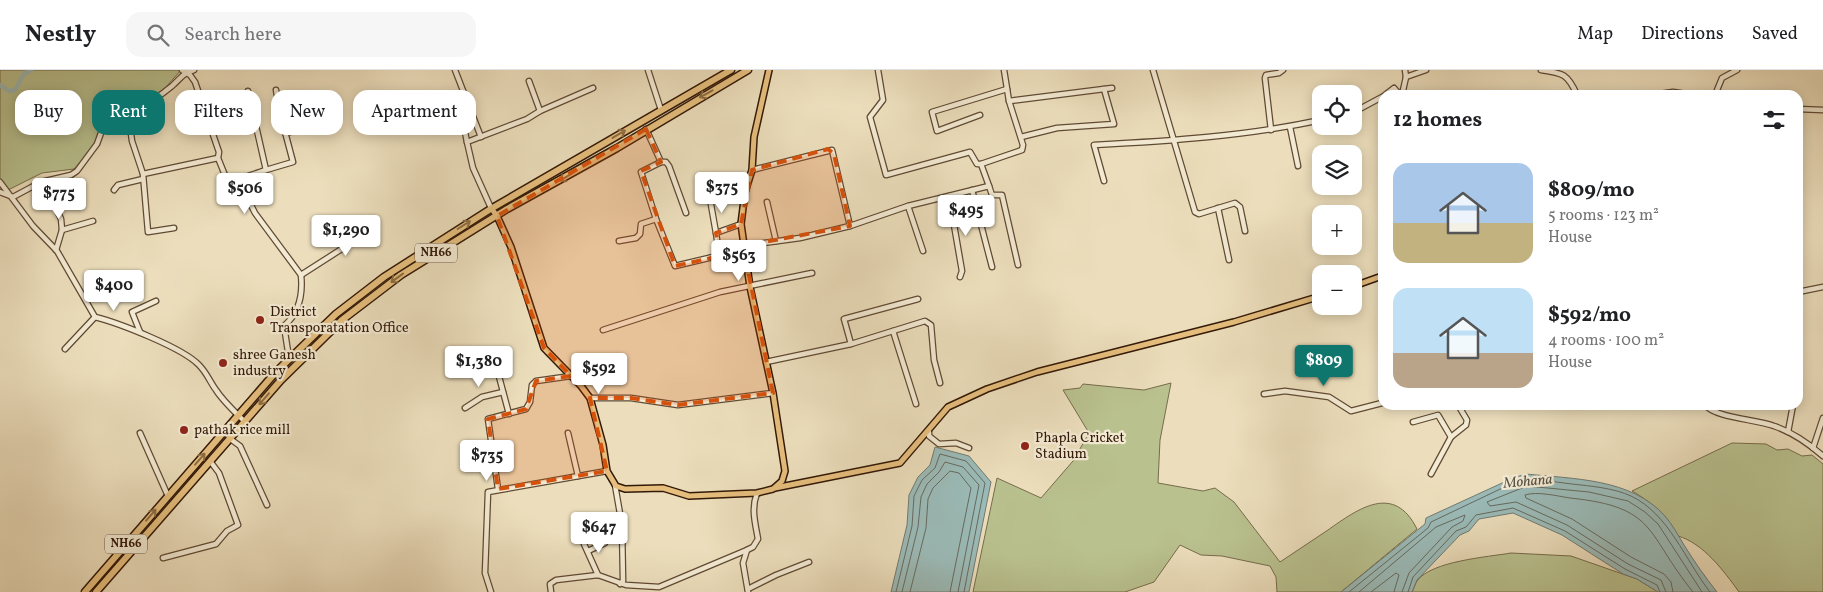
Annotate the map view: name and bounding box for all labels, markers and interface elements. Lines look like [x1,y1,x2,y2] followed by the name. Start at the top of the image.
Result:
[126,12,476,57] search box
[25,18,96,52] text: Nestly
[144,21,172,49] icon: search
[184,22,282,48] text: Search here
[1577,22,1613,47] text: Map
[1641,22,1724,47] text: Directions
[1752,22,1798,47] text: Saved
[1312,85,1362,315] map controls
[1312,85,1362,135] button: locate
[698,89,713,99] one-way arrow
[15,90,82,135] chip: Buy
[92,90,165,135] chip: Rent
[175,90,261,135] chip: Filters
[271,90,343,135] chip: New
[353,90,476,135] chip: Apartment
[1393,106,1482,135] text: 12 homes
[1760,106,1788,134] icon: filters
[612,129,626,139] one-way arrow
[1312,145,1362,195] button: layers
[215,172,275,215] pin: $506
[559,172,573,182] one-way arrow
[692,172,752,214] pin: $375
[1548,176,1635,205] text: $809/mo
[706,177,738,199] text: $375
[29,178,89,220] pin: $775
[227,178,263,200] text: $506
[43,183,75,205] text: $775
[1433,183,1493,243] icon: home
[936,194,996,237] pin: $495
[949,200,983,222] text: $495
[1312,205,1362,255] button: +
[1548,205,1659,227] text: 5 rooms · 123 m²
[305,214,387,257] pin: $1,290
[322,220,370,242] text: $1,290
[457,220,471,230] one-way arrow
[1548,227,1592,249] text: House
[709,240,769,282] pin: $563
[415,244,457,262] road number: NH66
[722,245,756,267] text: $563
[1312,265,1362,315] button: −
[84,270,144,312] pin: $400
[391,273,404,284] one-way arrow
[95,275,133,297] text: $400
[1548,301,1631,330] text: $592/mo
[270,303,409,338] place label: District Transporatation Office
[1433,308,1493,368] icon: home
[254,314,266,326] marker: District Transporatation Office
[1548,330,1664,352] text: 4 rooms · 100 m²
[1294,344,1354,387] pin: $809
[233,346,316,381] place label: shree Ganesh industry
[438,346,520,388] pin: $1,380
[1306,350,1342,372] text: $809
[456,351,502,373] text: $1,380
[569,352,629,395] pin: $592
[1548,352,1592,374] text: House
[217,357,229,369] marker: shree Ganesh industry
[582,358,616,380] text: $592
[258,392,269,405] one-way arrow
[194,421,290,440] place label: pathak rice mill
[178,424,190,436] marker: pathak rice mill
[1035,429,1124,464] place label: Phapla Cricket Stadium
[457,440,517,482] pin: $735
[1019,440,1031,452] marker: Phapla Cricket Stadium
[471,445,503,467] text: $735
[194,453,205,466] one-way arrow
[1502,469,1553,495] water label: Mohana
[145,509,157,522] one-way arrow
[569,512,629,554] pin: $647
[582,517,616,539] text: $647
[105,534,147,554] road number: NH66

